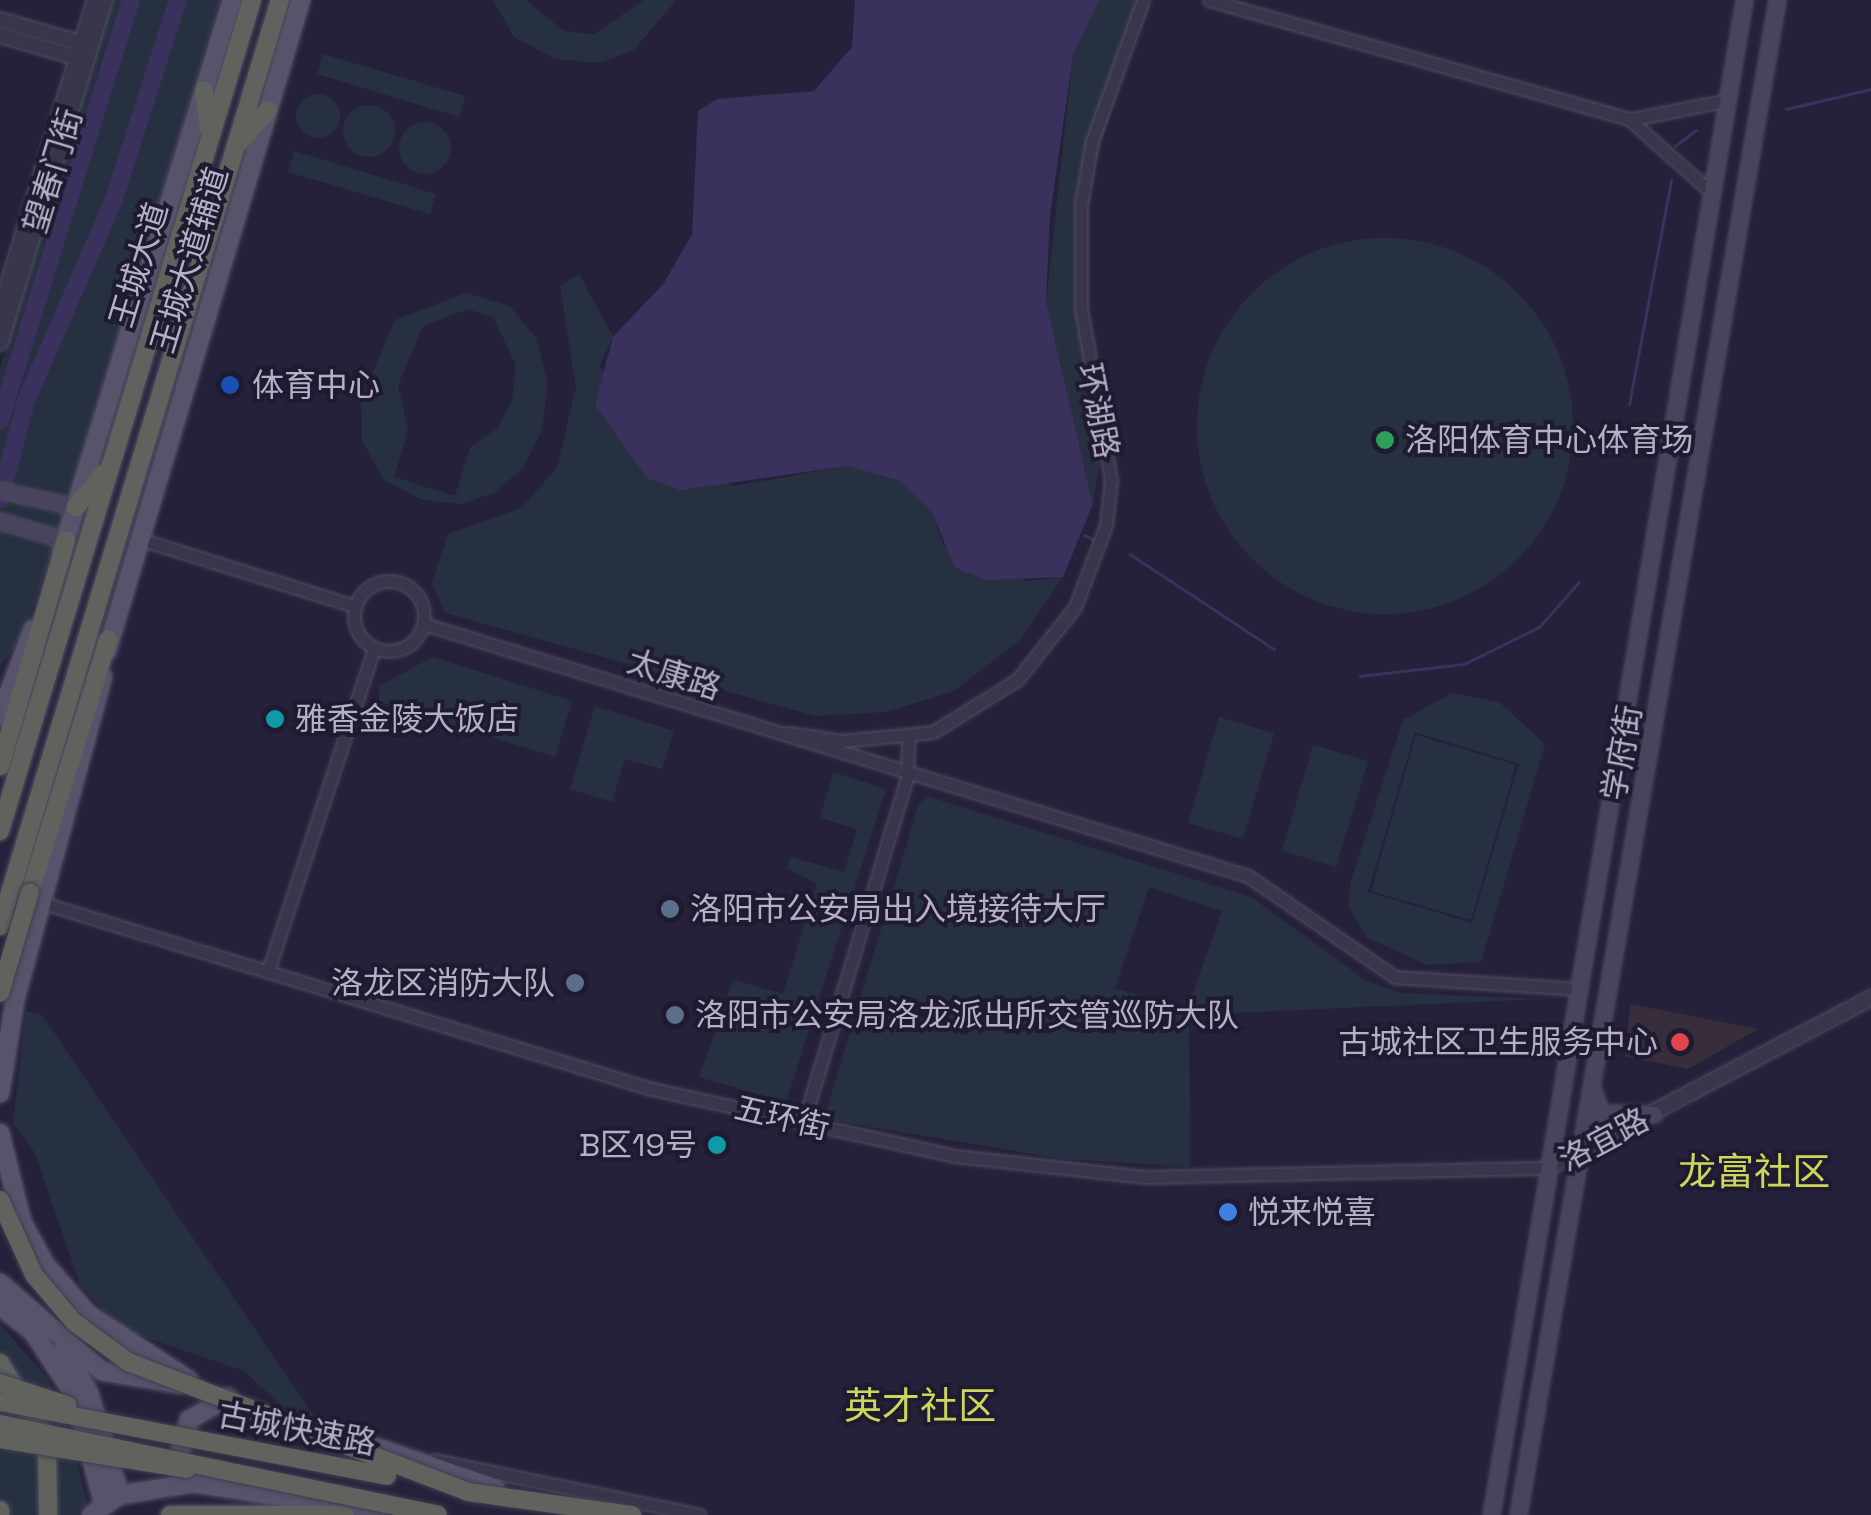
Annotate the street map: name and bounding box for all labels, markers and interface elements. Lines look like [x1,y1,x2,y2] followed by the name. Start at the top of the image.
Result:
[16,104,90,238] street label: 望春门街
[144,163,236,357] street label: 王城大道辅道
[102,198,176,332] street label: 王城大道
[1070,360,1126,462] street label: 环湖路
[252,366,380,404] place label: 体育中心
[217,372,243,398] marker: 体育中心
[1405,421,1693,459] place label: 洛阳体育中心体育场
[1374,429,1396,451] marker: 洛阳体育中心体育场
[622,642,726,708] street label: 太康路
[295,700,519,738] place label: 雅香金陵大饭店
[1595,702,1649,804] street label: 学府街
[264,708,286,730] marker: 雅香金陵大饭店
[690,890,1106,928] place label: 洛阳市公安局出入境接待大厅
[659,898,681,920] marker: 洛阳市公安局出入境接待大厅
[331,964,555,1002] place label: 洛龙区消防大队
[564,972,586,994] marker: 洛龙区消防大队
[695,996,1239,1034] place label: 洛阳市公安局洛龙派出所交管巡防大队
[664,1004,686,1026] marker: 洛阳市公安局洛龙派出所交管巡防大队
[1338,1023,1658,1061] place label: 古城社区卫生服务中心
[1667,1029,1693,1055] marker: 古城社区卫生服务中心
[731,1088,833,1148] street label: 五环街
[1553,1101,1655,1179] street label: 洛宜路
[579,1126,697,1164] place label: B区19号
[706,1134,728,1156] marker: B区19号
[1678,1150,1830,1196] district label: 龙富社区
[1248,1193,1376,1231] place label: 悦来悦喜
[1217,1201,1239,1223] marker: 悦来悦喜
[844,1384,996,1430] district label: 英才社区
[215,1395,379,1463] street label: 古城快速路

